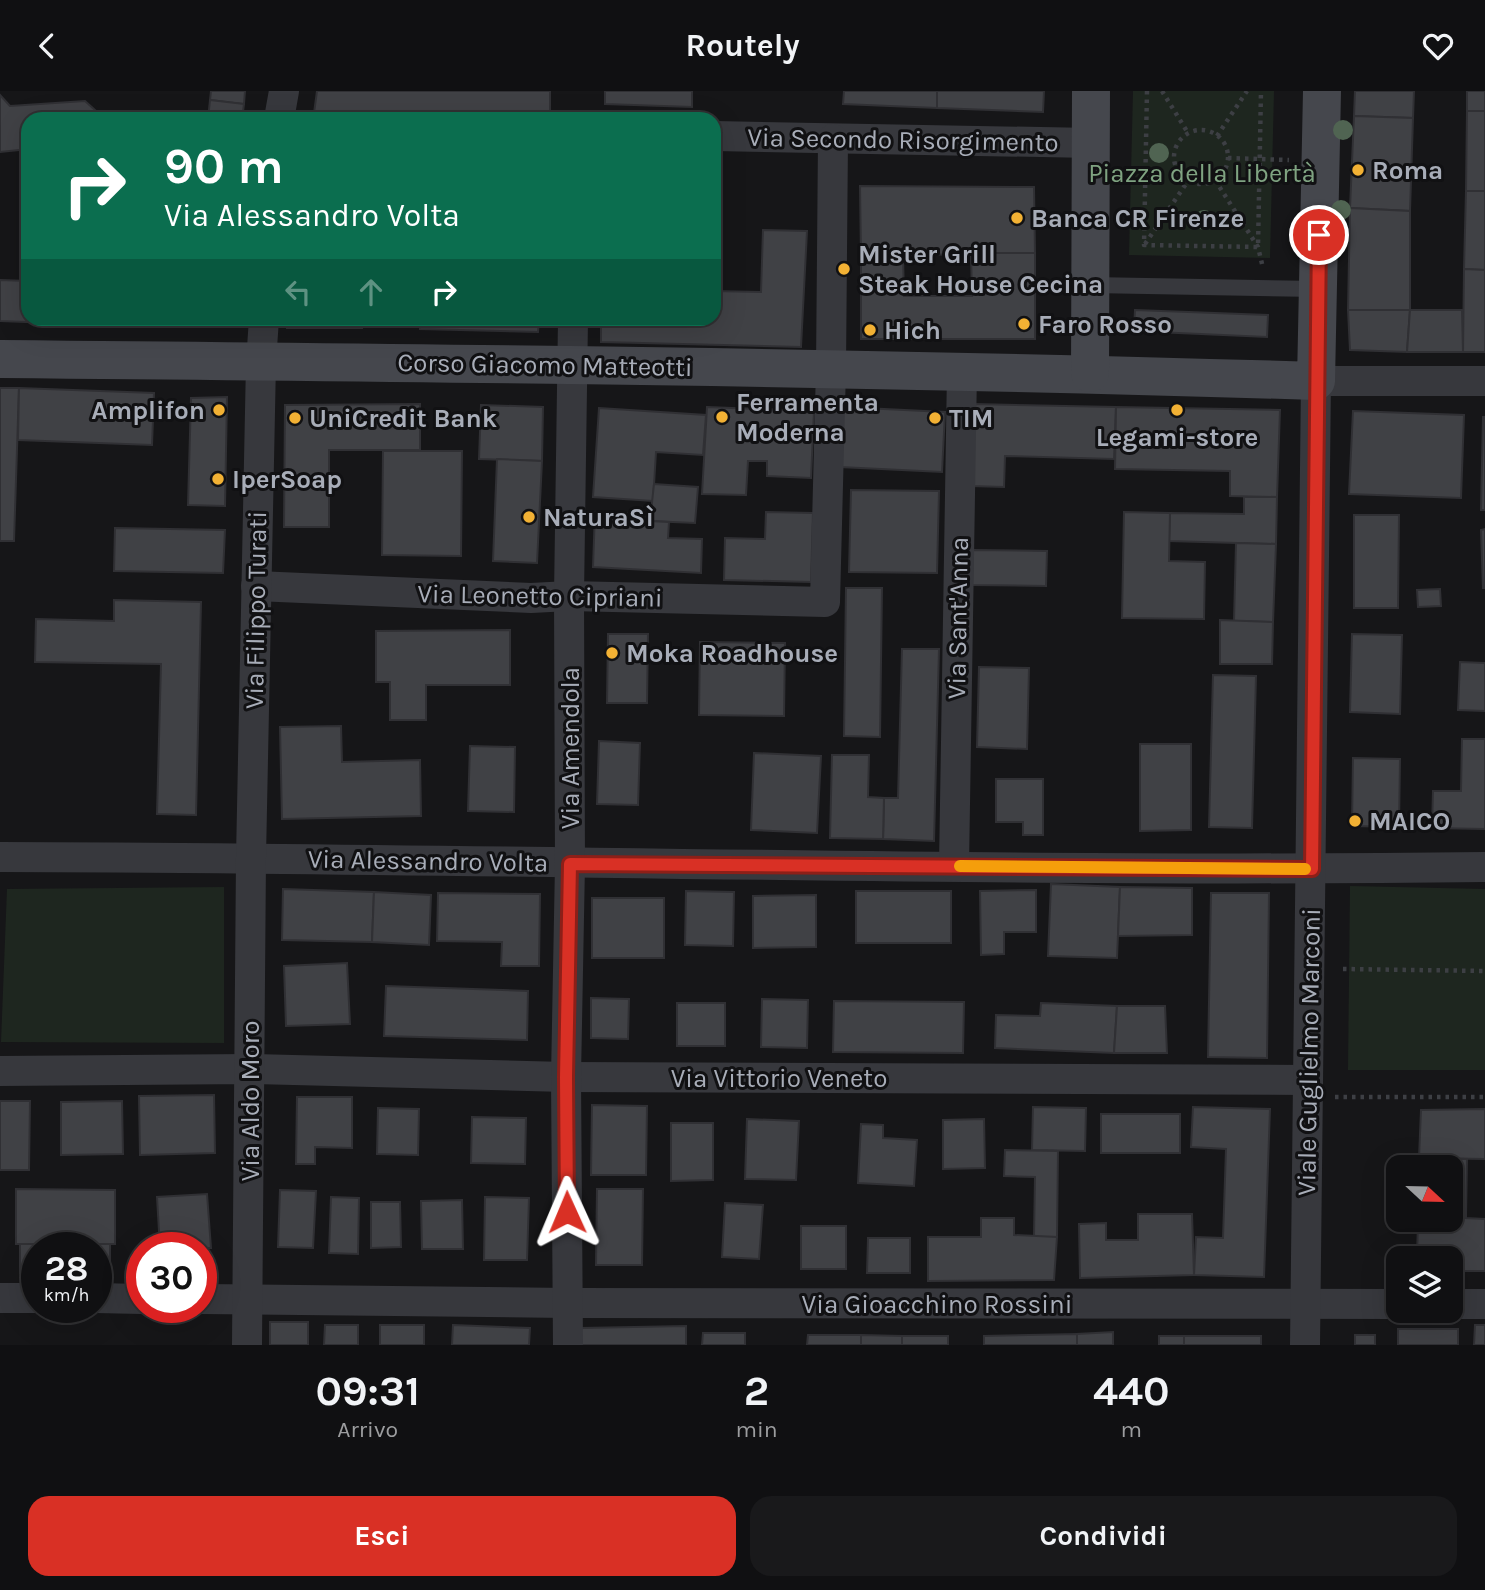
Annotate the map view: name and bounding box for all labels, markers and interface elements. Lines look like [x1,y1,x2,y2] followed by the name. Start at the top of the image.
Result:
[28,27,66,65] icon: back
[685,27,800,64] text: Routely
[1419,27,1457,65] icon: heart
[747,122,1059,158] street label: Via Secondo Risorgimento
[164,138,284,195] text: 90 m
[49,140,140,231] icon: right
[1372,155,1443,186] place label: Roma
[1088,158,1316,189] park label: Piazza della Libertà
[1350,162,1366,178] marker: Roma
[164,197,460,234] text: Via Alessandro Volta
[1031,203,1244,234] place label: Banca CR Firenze
[1289,205,1349,265] pin
[1009,210,1025,226] marker: Banca CR Firenze
[1300,216,1338,254] icon: arrive
[858,239,1103,300] place label: Mister Grill Steak House Cecina
[836,261,852,277] marker: Mister Grill Steak House Cecina
[279,273,317,311] icon: left
[352,273,390,311] icon: ahead
[425,273,463,311] icon: right
[1038,309,1172,340] place label: Faro Rosso
[884,315,941,346] place label: Hich
[1016,316,1032,332] marker: Faro Rosso
[862,322,878,338] marker: Hich
[397,347,693,383] street label: Corso Giacomo Matteotti
[736,387,879,448] place label: Ferramenta Moderna
[91,395,205,426] place label: Amplifon
[211,402,227,418] marker: Amplifon
[1169,402,1185,418] marker: Legami-store
[309,403,497,434] place label: UniCredit Bank
[949,403,993,434] place label: TIM
[714,409,730,425] marker: Ferramenta Moderna
[287,410,303,426] marker: UniCredit Bank
[927,410,943,426] marker: TIM
[1096,422,1258,453] place label: Legami-store
[232,464,342,495] place label: IperSoap
[210,471,226,487] marker: IperSoap
[543,502,654,533] place label: NaturaSì
[521,509,537,525] marker: NaturaSì
[239,511,273,709] street label: Via Filippo Turati
[941,536,975,700] street label: Via Sant'Anna
[417,578,663,614] street label: Via Leonetto Cipriani
[626,638,838,669] place label: Moka Roadhouse
[604,645,620,661] marker: Moka Roadhouse
[555,667,586,829] street label: Via Amendola
[1369,806,1450,837] place label: MAICO
[1347,813,1363,829] marker: MAICO
[308,843,548,879] street label: Via Alessandro Volta
[1291,908,1327,1196] street label: Viale Guglielmo Marconi
[235,1021,266,1181] street label: Via Aldo Moro
[671,1063,887,1094] street label: Via Vittorio Veneto
[1386,1155,1463,1232] north arrow
[1386,1155,1463,1323] map controls
[530,1175,604,1249] position arrow
[126,1232,217,1323] speed limit sign: 30
[1386,1246,1463,1323] button: layers
[45,1248,88,1289] text: 28
[44,1284,89,1306] text: km/h
[802,1289,1072,1320] street label: Via Gioacchino Rossini
[315,1366,420,1416] text: 09:31
[744,1366,769,1416] text: 2
[1093,1366,1170,1416] text: 440
[337,1416,398,1443] text: Arrivo
[735,1416,778,1443] text: min
[1121,1416,1142,1443] text: m
[28,1496,736,1576] button: Esci
[750,1496,1457,1576] button: Condividi

